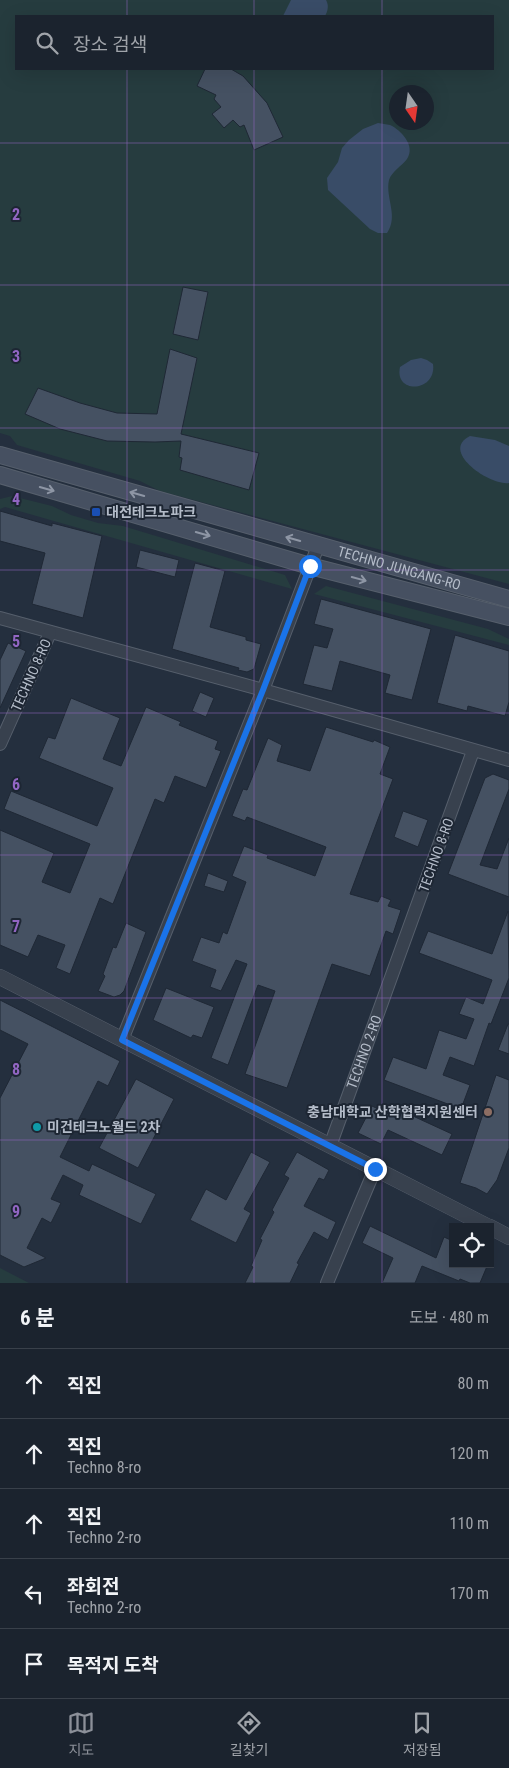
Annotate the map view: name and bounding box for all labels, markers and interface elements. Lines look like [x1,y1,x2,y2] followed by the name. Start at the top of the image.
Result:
[15,15,494,70] search box
[33,29,61,57] icon: search
[73,33,147,56] text: 장소 검색
[389,85,434,130] north arrow
[12,205,20,224] text: 2
[12,347,20,366] text: 3
[38,484,54,494] one-way arrow
[130,489,146,499] one-way arrow
[12,490,20,509] text: 4
[106,504,196,520] place label: 대전테크노파크
[90,506,102,518] marker: 대전테크노파크
[194,530,210,540] one-way arrow
[286,534,302,544] one-way arrow
[336,543,463,593] street label: TECHNO JUNGANG-RO
[299,555,322,578] route start
[351,574,367,584] one-way arrow
[12,632,20,651] text: 5
[8,636,54,714] street label: TECHNO 8-RO
[12,775,20,794] text: 6
[415,816,457,894] street label: TECHNO 8-RO
[12,917,20,936] text: 7
[343,1013,385,1091] street label: TECHNO 2-RO
[12,1060,20,1079] text: 8
[307,1104,478,1120] place label: 충남대학교 산학협력지원센터
[482,1106,494,1118] marker: 충남대학교 산학협력지원센터
[47,1119,160,1135] place label: 미건테크노월드 2차
[31,1121,43,1133] marker: 미건테크노월드 2차
[364,1158,387,1181] route end
[12,1202,20,1221] text: 9
[449,1223,494,1268] map controls
[449,1223,494,1268] button: locate
[20,1306,55,1330] text: 6 분
[409,1308,489,1327] text: 도보 · 480 m
[20,1370,48,1398] icon: ahead
[67,1374,102,1397] text: 직진
[457,1374,489,1393] text: 80 m
[67,1435,102,1458] text: 직진
[20,1440,48,1468] icon: ahead
[450,1444,489,1463] text: 120 m
[67,1458,141,1477] text: Techno 8-ro
[67,1505,102,1528] text: 직진
[20,1510,48,1538] icon: ahead
[450,1514,489,1533] text: 110 m
[67,1528,141,1547] text: Techno 2-ro
[67,1575,119,1598] text: 좌회전
[20,1580,48,1608] icon: left
[450,1584,489,1603] text: 170 m
[67,1598,141,1617] text: Techno 2-ro
[20,1650,48,1678] icon: arrive
[67,1654,159,1677] text: 목적지 도착
[67,1709,95,1759] tab: 지도
[230,1709,268,1759] tab: 길찾기
[403,1709,442,1759] tab: 저장됨

